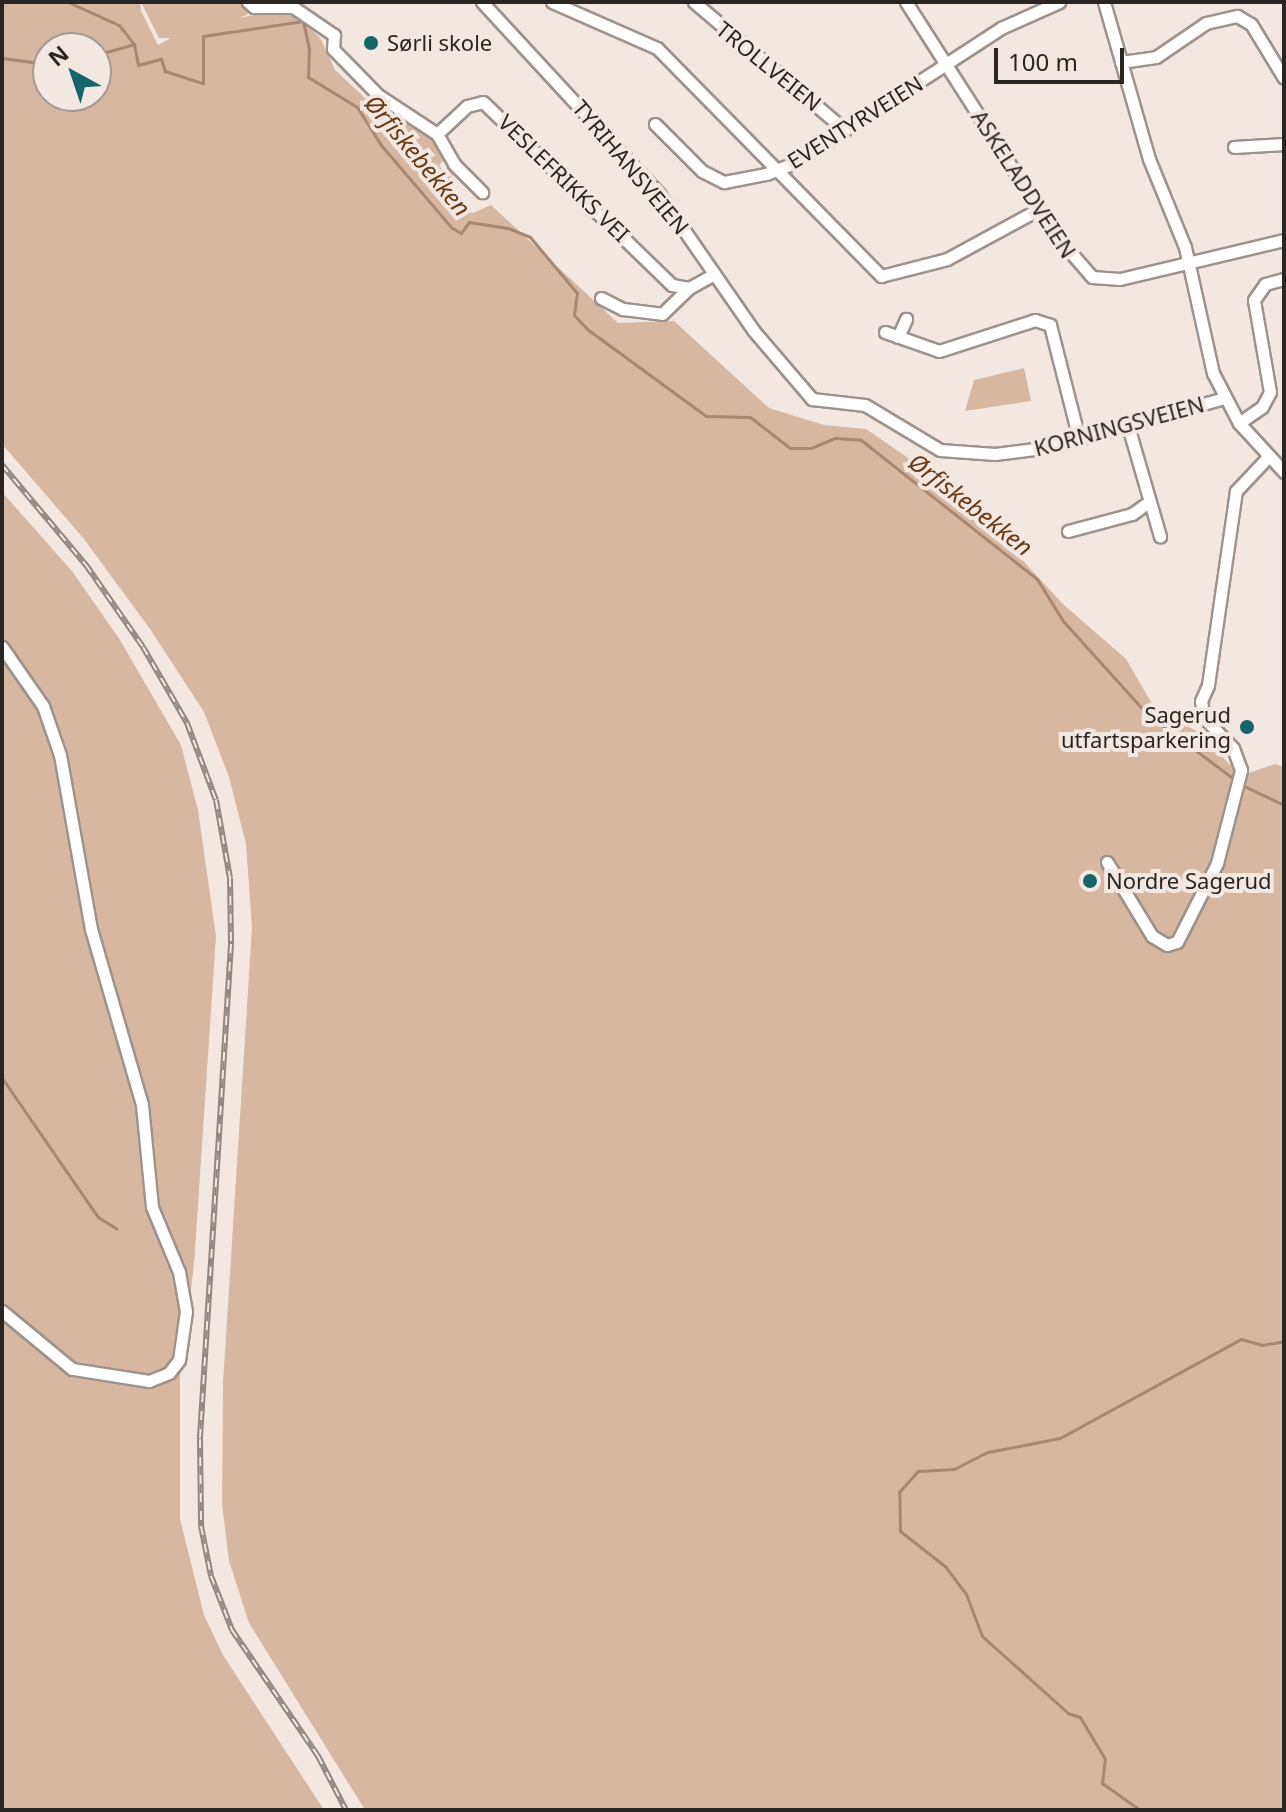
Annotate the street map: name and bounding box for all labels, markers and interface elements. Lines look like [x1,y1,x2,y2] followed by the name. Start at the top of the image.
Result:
[711,16,827,116] street label: TROLLVEIEN
[387,30,492,56] place label: Sørli skole
[32,32,112,112] north arrow
[998,32,1128,82] scale bar
[362,34,380,52] marker: Sørli skole
[41,38,74,72] text: N
[1008,45,1078,78] text: 100 m
[782,70,928,174] street label: EVENTYRVEIEN
[359,89,477,221] water label: Ørfiskebekken
[567,95,695,239] street label: TYRIHANSVEIEN
[966,105,1082,263] street label: ASKELADDVEIEN
[493,109,635,247] street label: VESLEFRIKKS VEI
[1031,391,1207,461] street label: KORNINGSVEIEN
[903,447,1039,561] water label: Ørfiskebekken
[1061,701,1231,752] place label: Sagerud utfartsparkering
[1238,718,1256,736] marker: Sagerud utfartsparkering
[1106,868,1272,894] place label: Nordre Sagerud
[1081,872,1099,890] marker: Nordre Sagerud

